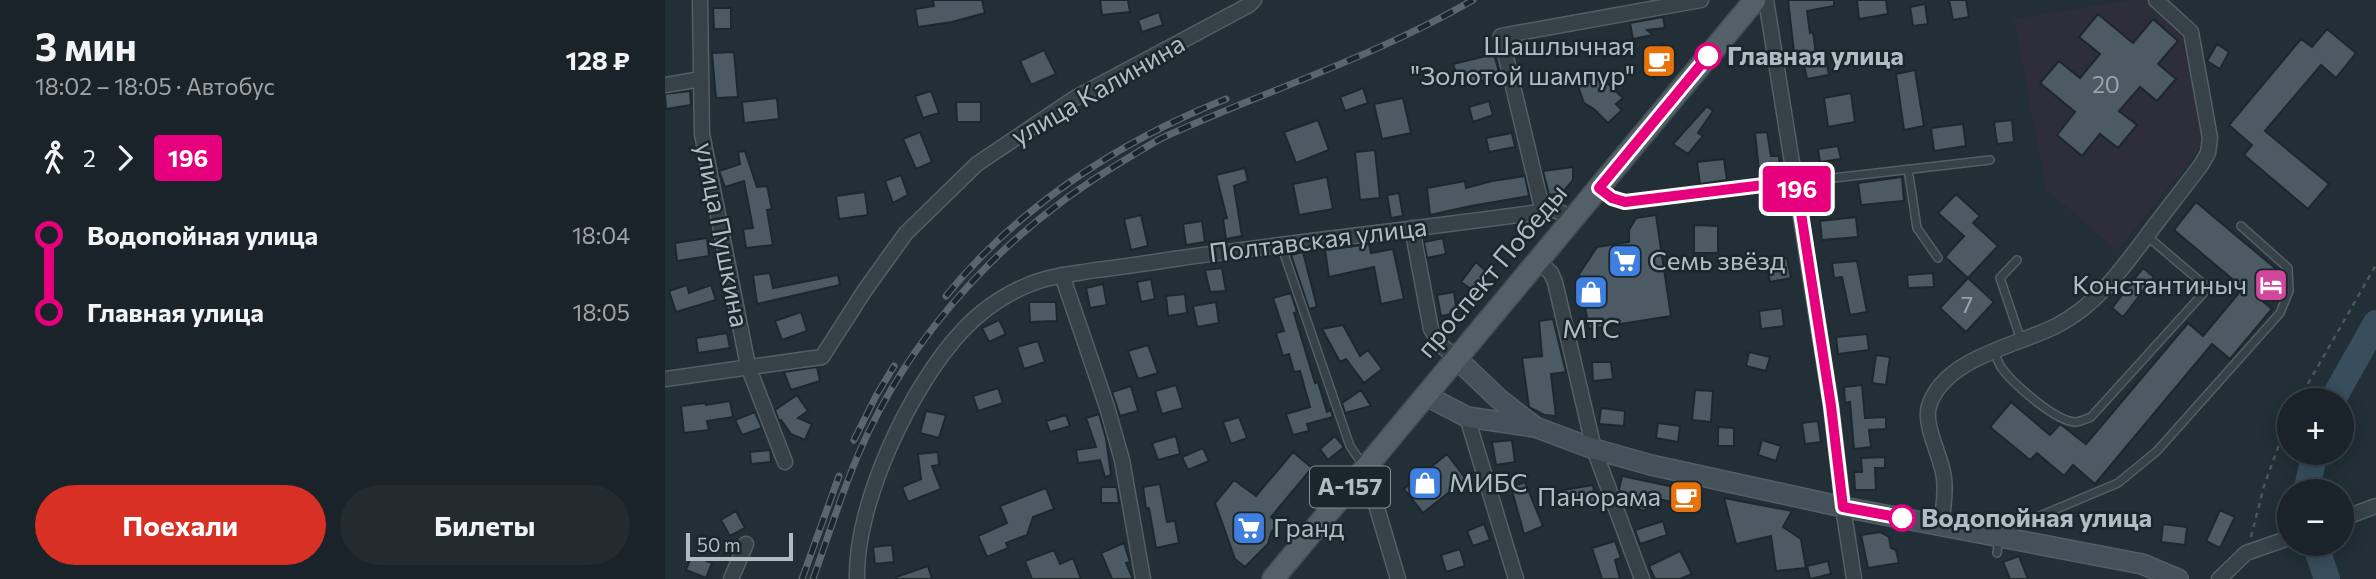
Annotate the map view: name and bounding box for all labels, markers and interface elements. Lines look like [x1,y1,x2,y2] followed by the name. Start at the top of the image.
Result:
[35,22,137,69] text: 3 мин
[1005,27,1189,151] street label: улица Калинина
[1411,29,1635,90] place label: Шашлычная "Золотой шампур"
[1727,39,1904,70] place label: Главная улица
[1640,42,1678,80] cafe icon: Шашлычная "Золотой шампур"
[1695,43,1721,69] marker: Главная улица
[565,44,630,75] text: 128 ₽
[2092,70,2120,98] house number: 20
[35,72,275,100] text: 18:02 – 18:05 · Автобус
[35,139,73,177] icon: walk
[106,139,144,177] icon: forward
[690,140,757,330] street label: улица Пушкина
[168,143,208,172] text: 196
[83,144,96,172] text: 2
[1757,166,1837,212] line badge: 196
[1777,174,1817,203] text: 196
[1409,177,1572,363] street label: проспект Победы
[1207,210,1429,267] street label: Полтавская улица
[87,219,318,250] text: Водопойная улица
[572,221,630,249] text: 18:04
[1606,242,1644,280] supermarket icon: Семь звёзд
[1649,244,1785,275] place label: Семь звёзд
[2252,266,2290,304] hotel icon: Константиныч
[2072,268,2247,299] place label: Константиныч
[1572,273,1610,311] shop icon: МТС
[1961,290,1973,318] house number: 7
[87,296,264,327] text: Главная улица
[573,298,630,326] text: 18:05
[1562,312,1620,343] place label: МТС
[2277,388,2354,556] map controls
[2277,388,2354,465] button: +
[1406,464,1444,502] shop icon: МИБС
[1310,466,1390,508] road number: А-157
[1449,466,1528,497] place label: МИБС
[1667,478,1705,516] cafe icon: Панорама
[2277,479,2354,556] button: −
[1537,480,1661,511] place label: Панорама
[35,485,326,565] button: Поехали
[340,485,630,565] button: Билеты
[1921,501,2152,532] place label: Водопойная улица
[1889,505,1915,531] marker: Водопойная улица
[1230,509,1268,547] supermarket icon: Гранд
[1273,511,1344,542] place label: Гранд
[686,530,793,562] scale bar
[697,533,741,556] text: 50 m

